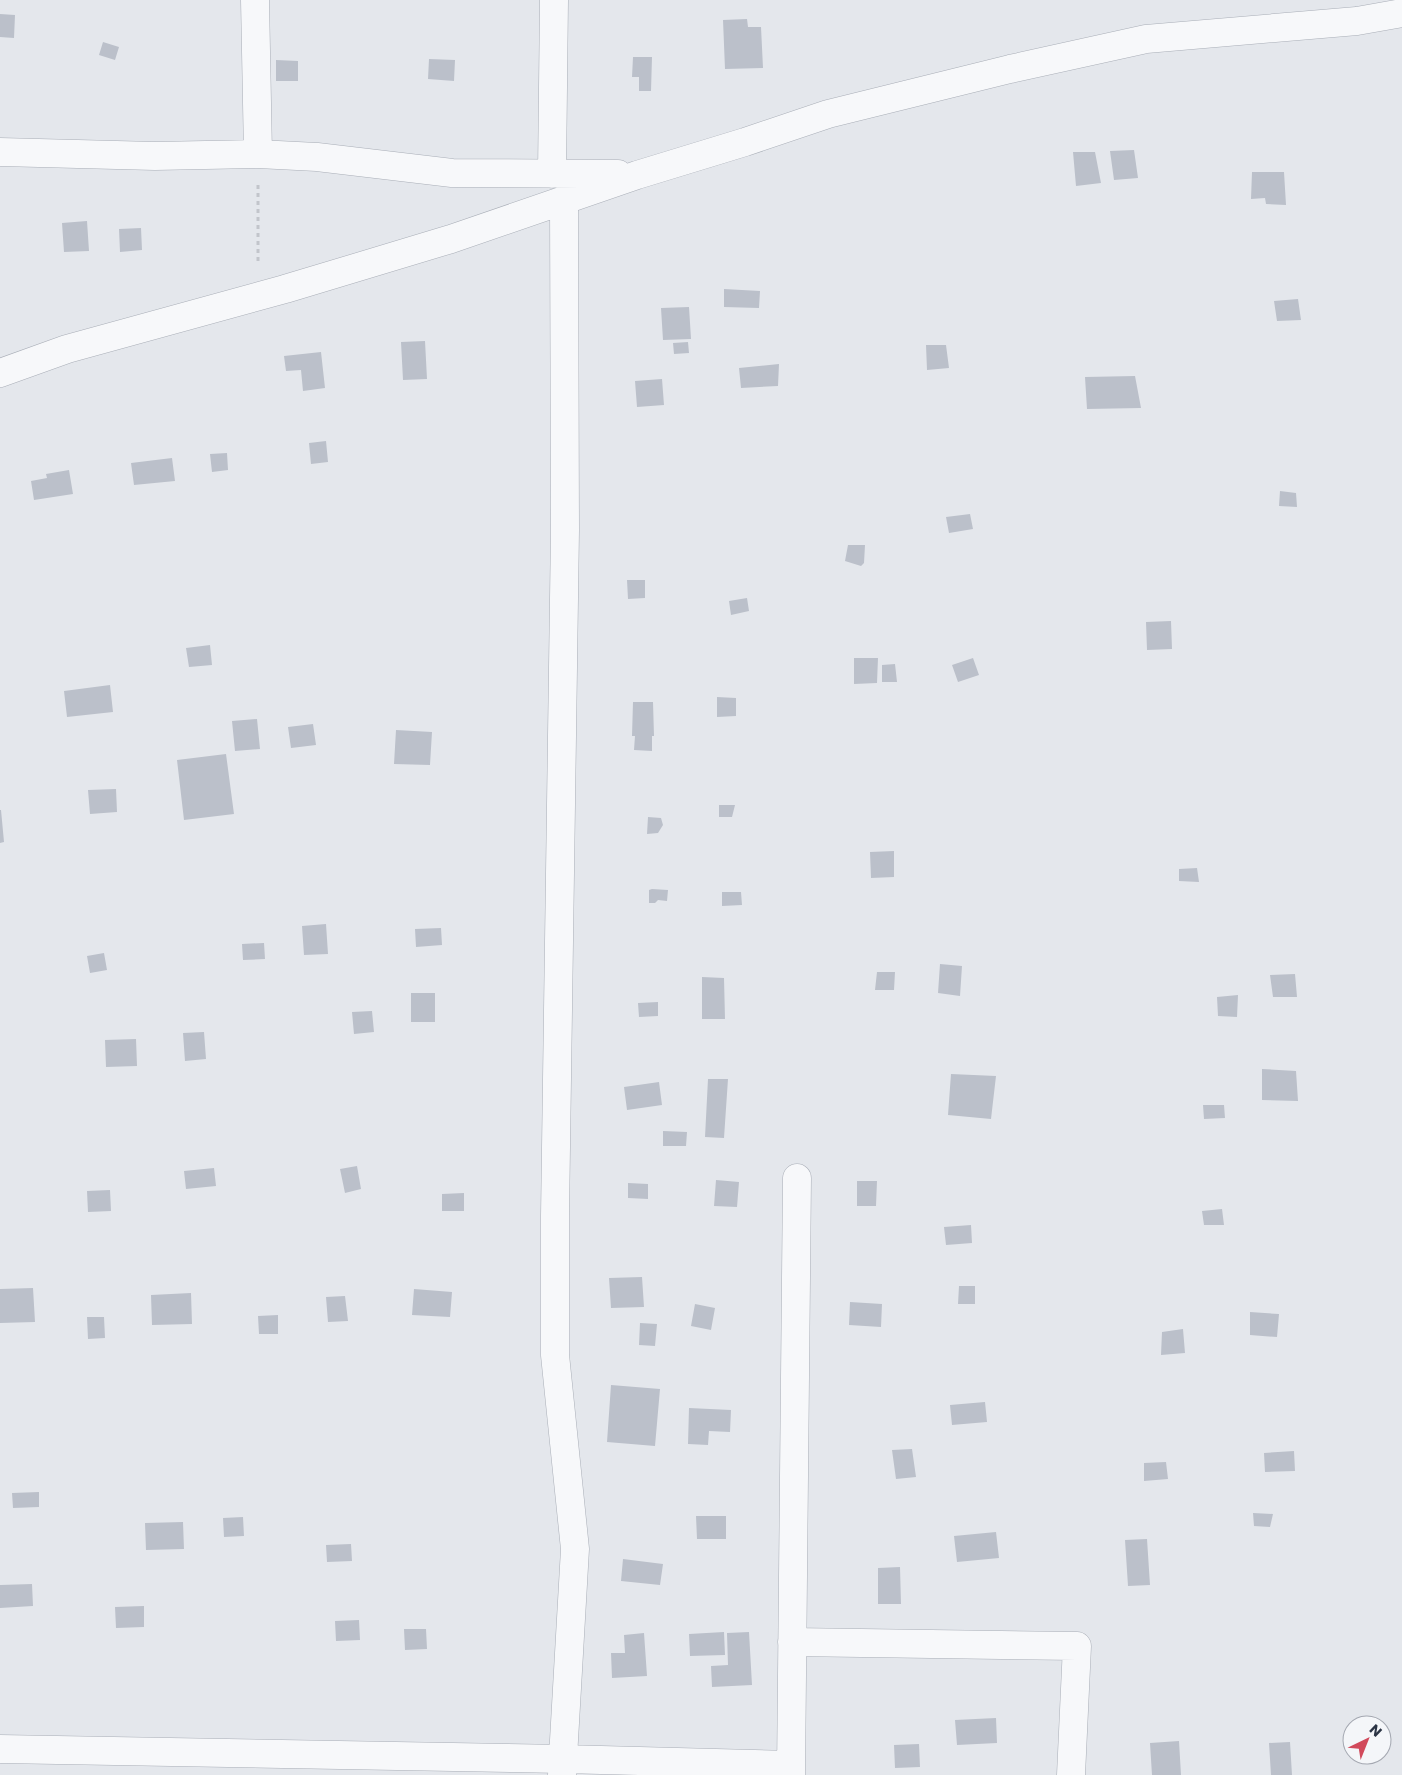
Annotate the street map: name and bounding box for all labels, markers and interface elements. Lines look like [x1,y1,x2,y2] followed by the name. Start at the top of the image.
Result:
[1342,1715,1392,1765] north arrow
[1365,1720,1387,1741] text: N

